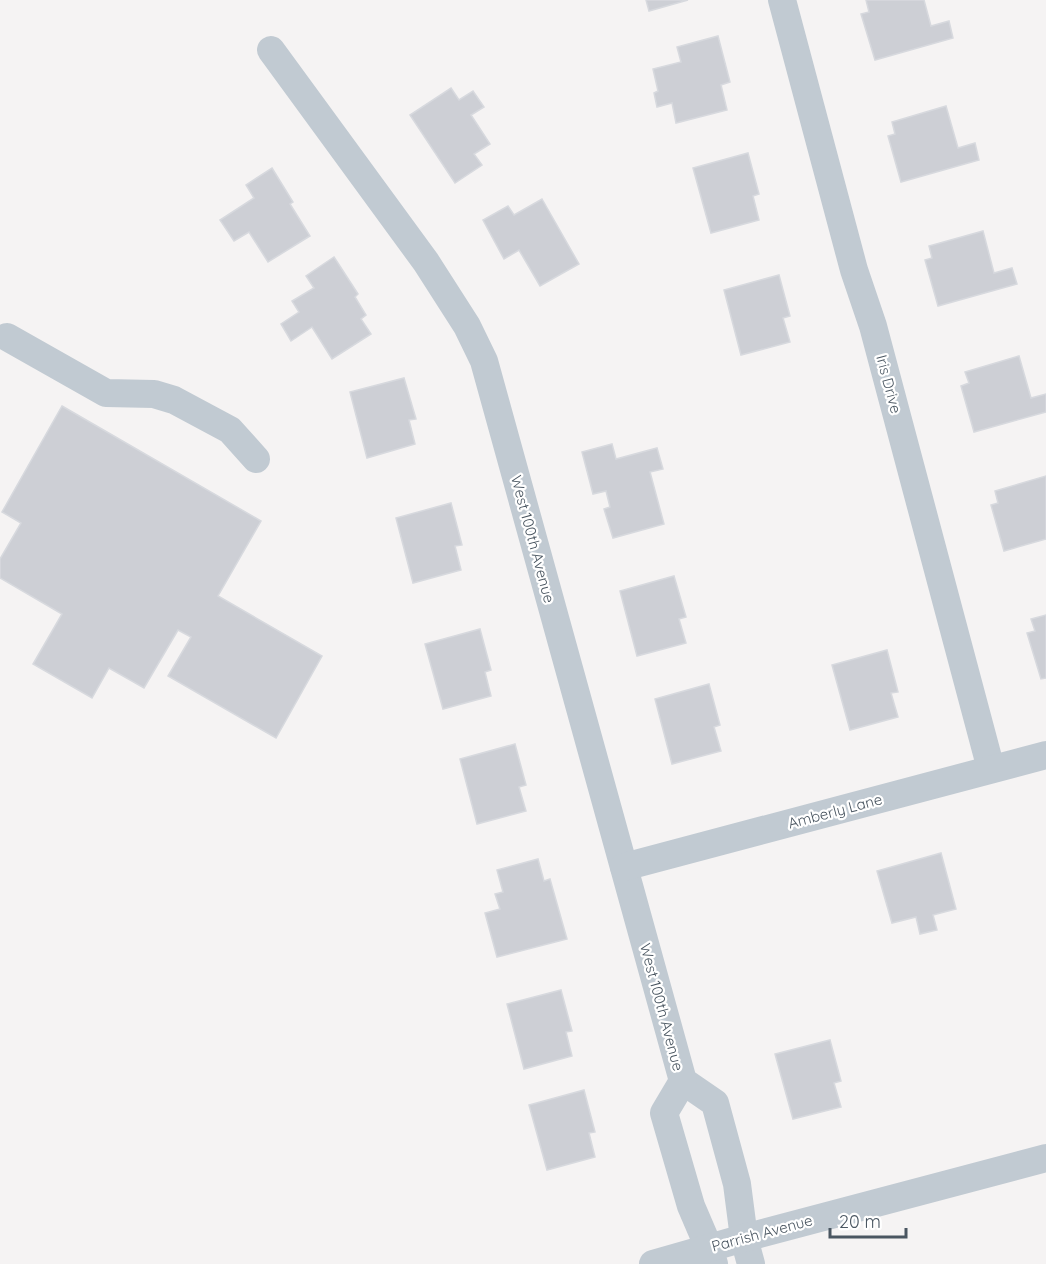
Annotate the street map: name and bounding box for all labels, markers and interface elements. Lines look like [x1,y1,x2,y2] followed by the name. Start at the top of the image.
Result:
[872,353,906,415] street label: Iris Drive
[507,473,559,605] street label: West 100th Avenue
[786,789,884,833] street label: Amberly Lane
[636,941,688,1073] street label: West 100th Avenue
[830,1201,906,1239] scale bar
[709,1210,815,1256] street label: Parrish Avenue
[839,1210,881,1233] text: 20 m

